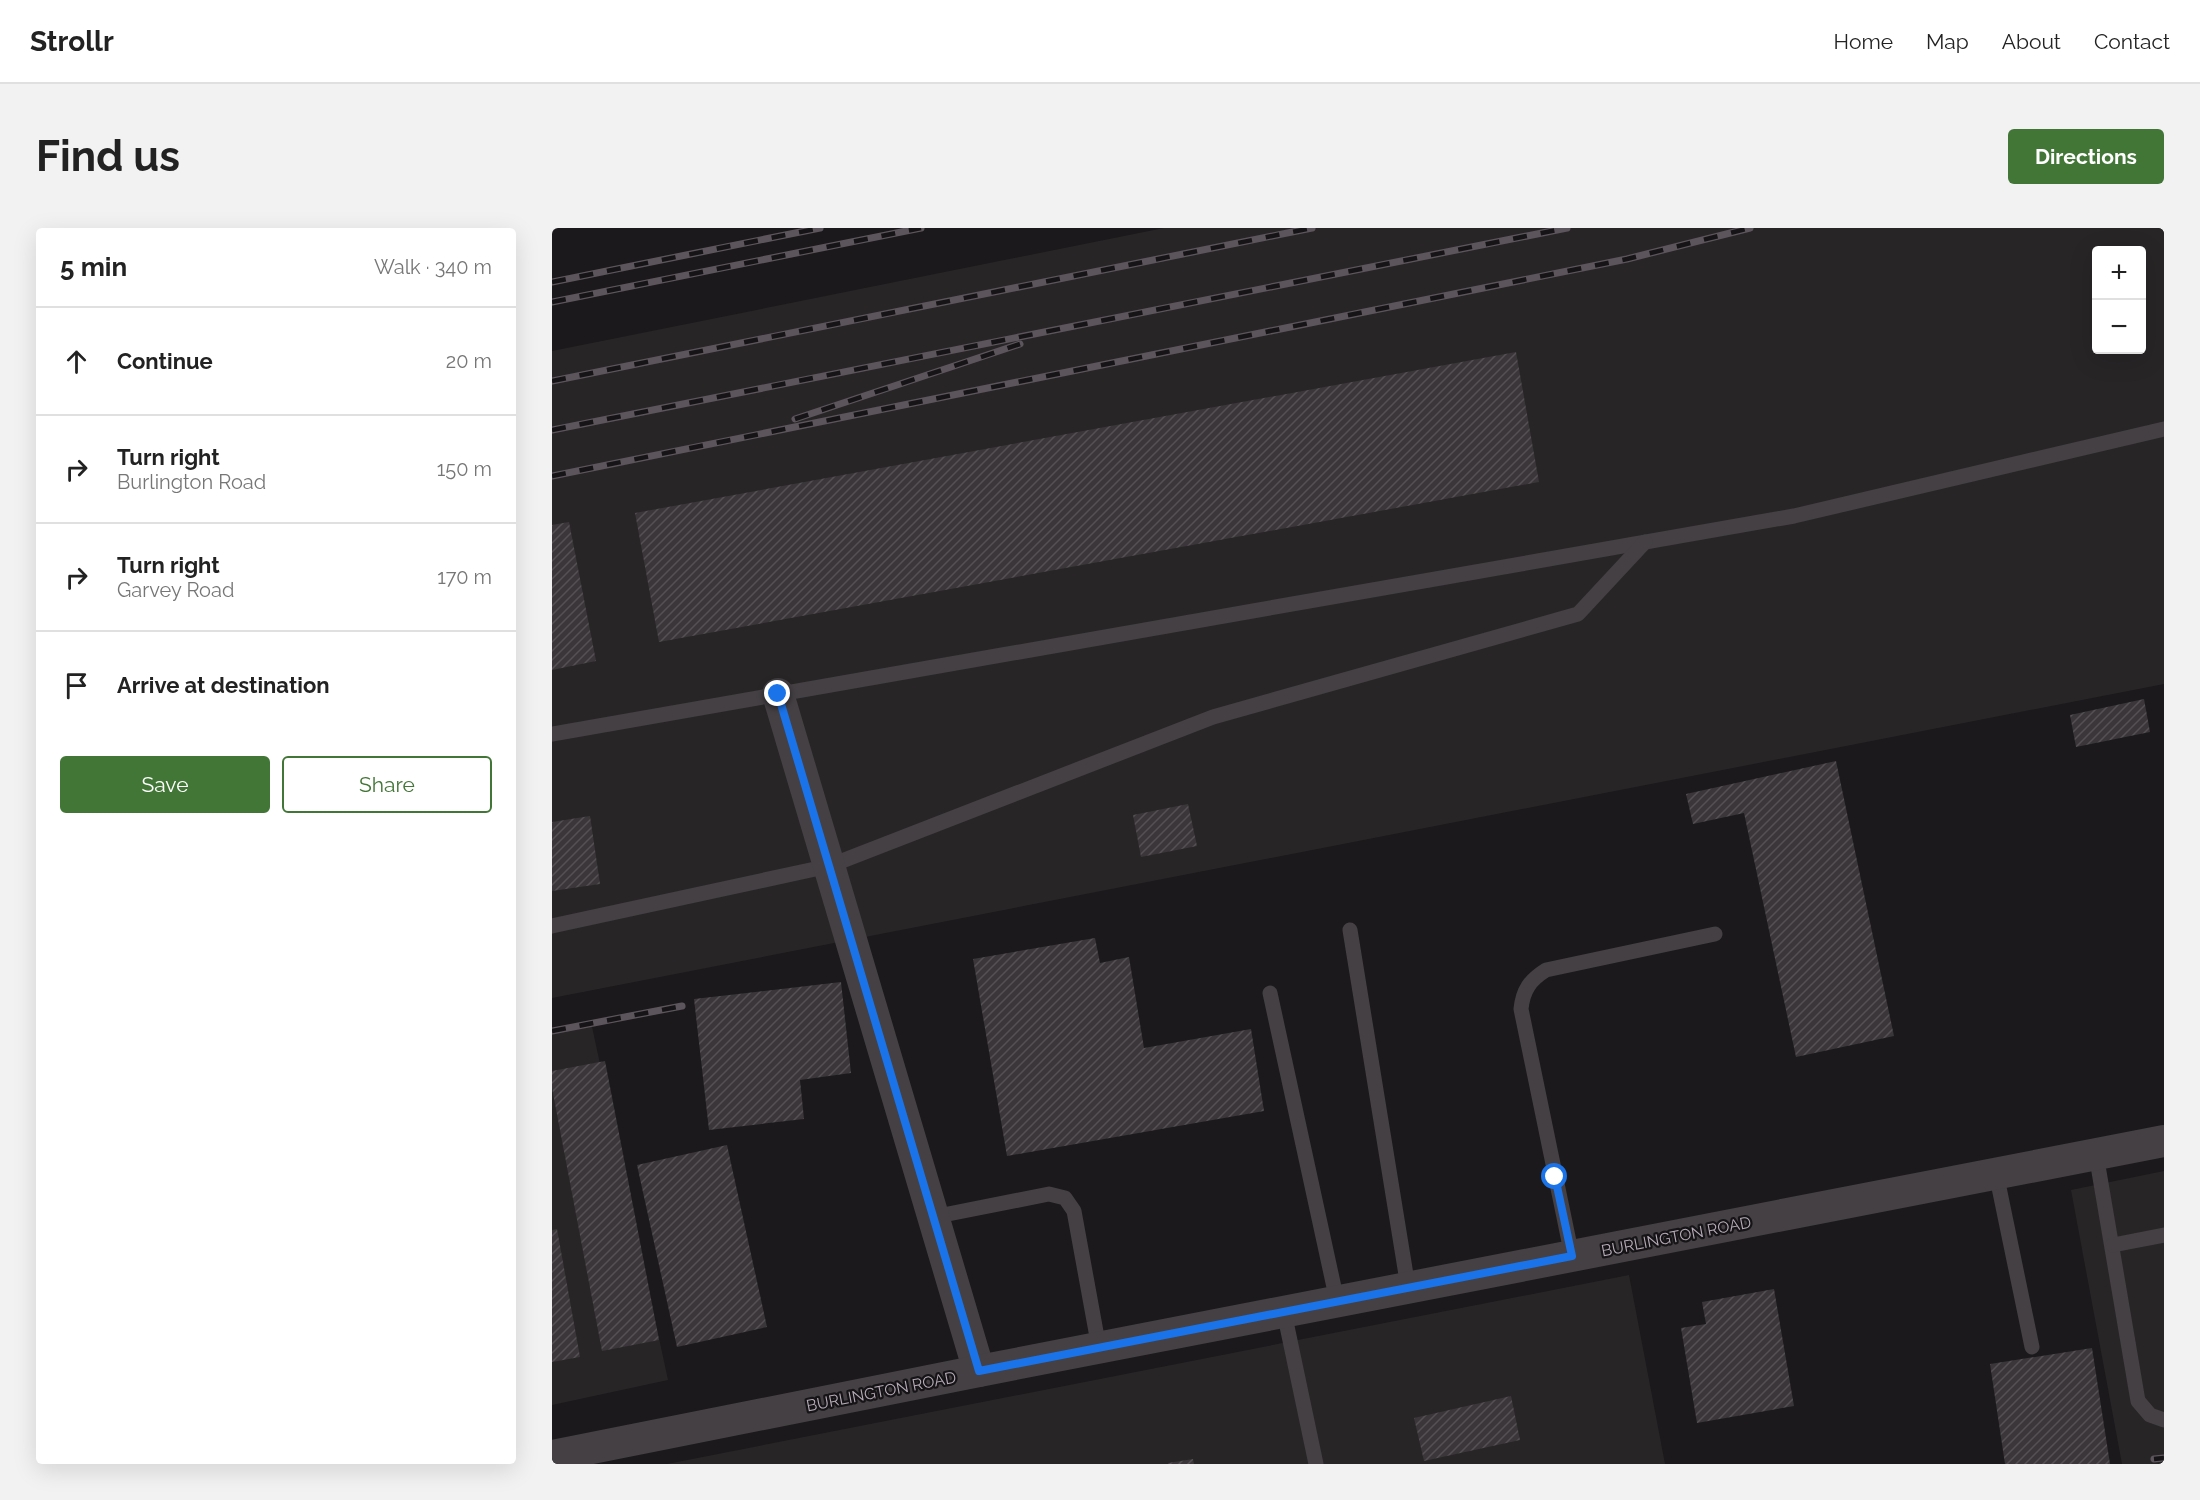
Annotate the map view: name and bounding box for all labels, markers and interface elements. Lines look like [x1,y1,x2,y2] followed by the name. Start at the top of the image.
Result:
[30,25,114,58] text: Strollr
[1834,29,1893,54] text: Home
[1926,29,1969,54] text: Map
[2002,29,2061,54] text: About
[2094,29,2170,54] text: Contact
[2008,129,2164,184] button: Directions
[36,132,180,181] text: Find us
[2092,246,2146,354] map controls
[2092,246,2146,300] button: +
[60,252,127,282] text: 5 min
[374,255,492,279] text: Walk · 340 m
[2092,300,2146,354] button: −
[60,345,93,378] icon: ahead
[117,348,213,374] text: Continue
[446,349,492,373] text: 20 m
[117,444,220,470] text: Turn right
[60,453,93,486] icon: right
[437,457,492,481] text: 150 m
[117,470,266,494] text: Burlington Road
[117,552,220,578] text: Turn right
[60,561,93,594] icon: right
[437,565,492,589] text: 170 m
[117,578,234,602] text: Garvey Road
[60,669,93,702] icon: arrive
[117,672,330,698] text: Arrive at destination
[764,680,790,706] route end
[60,756,270,813] button: Save
[282,756,492,813] button: Share
[1541,1163,1567,1189] route start
[1600,1213,1753,1260] street label: BURLINGTON ROAD
[805,1368,958,1415] street label: BURLINGTON ROAD

